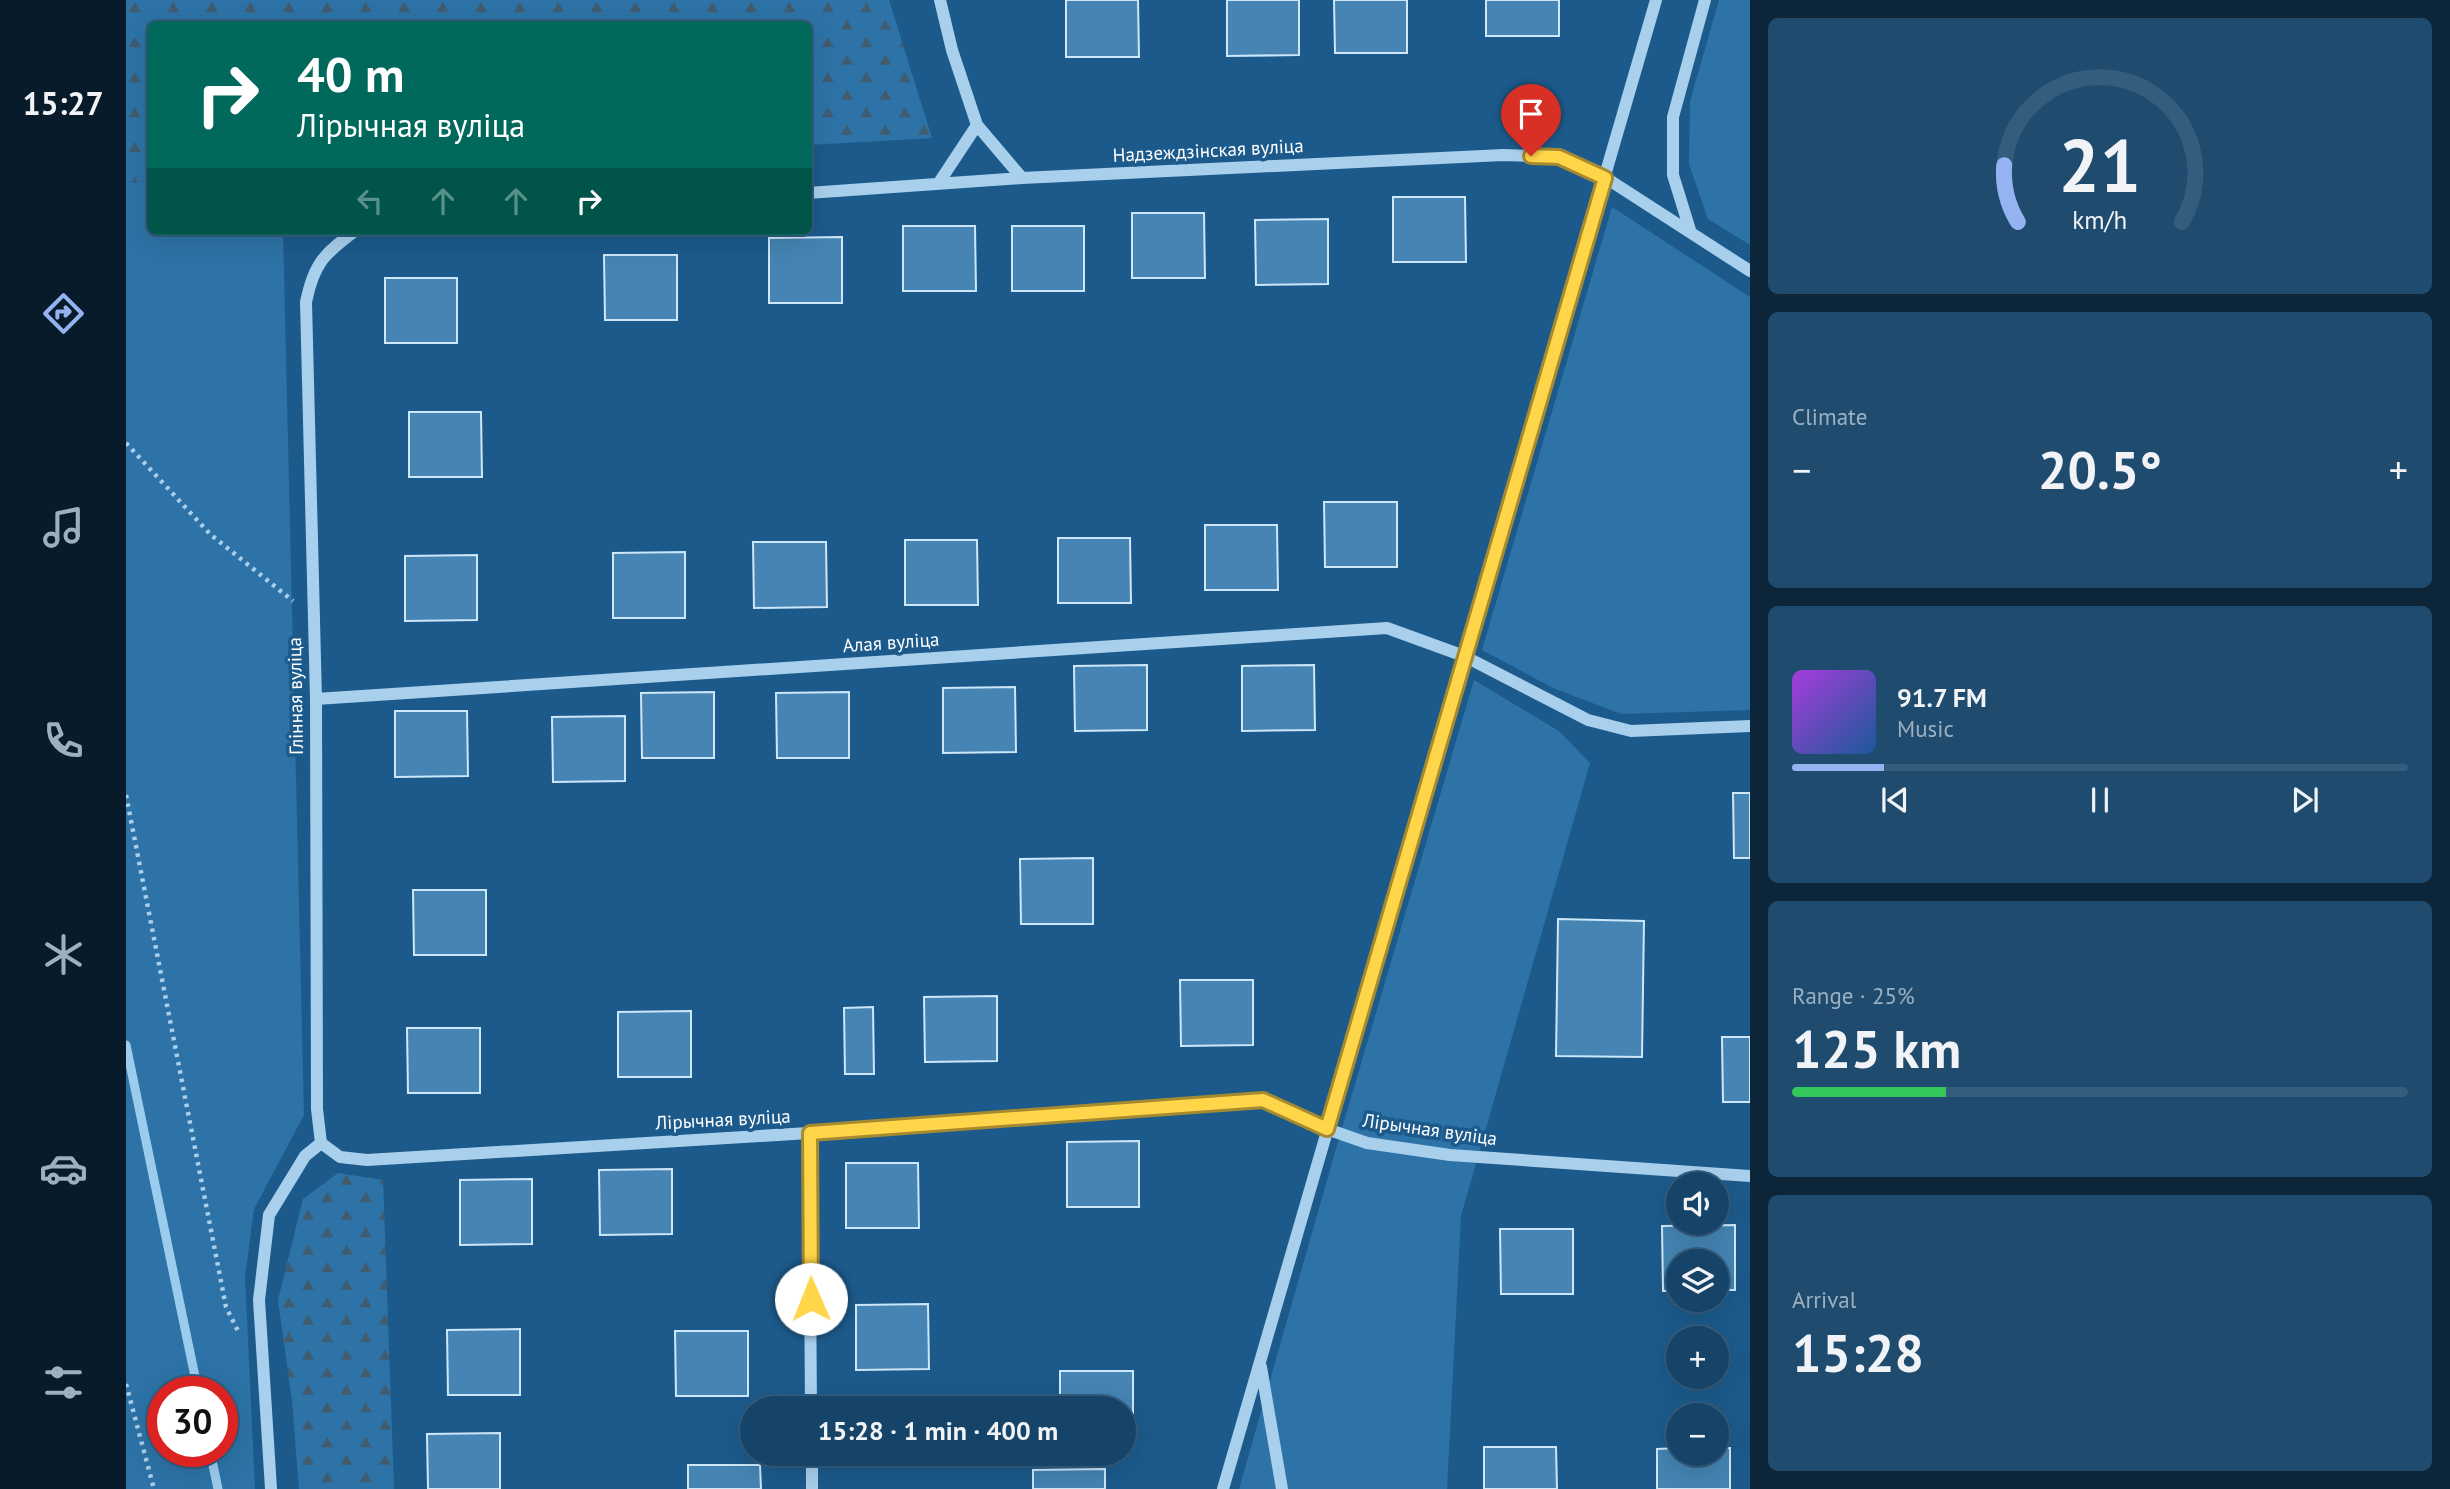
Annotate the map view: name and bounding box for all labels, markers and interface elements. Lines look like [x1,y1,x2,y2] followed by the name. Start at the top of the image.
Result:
[297,42,404,106] text: 40 m
[182,49,273,140] icon: right
[22,82,104,124] text: 15:27
[1501,84,1561,156] pin
[1512,95,1550,133] icon: arrive
[297,104,525,146] text: Лірычная вуліца
[2059,118,2141,212] text: 21
[1112,133,1304,167] street label: Надзеждзінская вуліца
[351,182,389,220] icon: left
[424,182,462,220] icon: ahead
[497,182,535,220] icon: ahead
[570,182,608,220] icon: right
[2073,204,2127,236] text: km/h
[39,289,88,338] icon: directions
[1792,402,1867,431] text: Climate
[2038,436,2162,503] text: 20.5°
[1792,445,1811,494] text: −
[2389,445,2408,494] text: +
[39,503,88,552] icon: music
[842,627,940,657] street label: Алая вуліца
[282,637,308,755] street label: Глінная вуліца
[1897,681,1987,714] text: 91.7 FM
[1897,714,1954,743] text: Music
[39,716,88,765] icon: phone
[1876,781,1914,819] icon: previous
[2081,781,2119,819] icon: pause
[2286,781,2324,819] icon: next
[39,930,88,979] icon: climate
[1792,981,1915,1010] text: Range · 25%
[1792,1015,1961,1082] text: 125 km
[654,1103,791,1135] street label: Лірычная вуліца
[1360,1108,1499,1150] street label: Лірычная вуліца
[39,1144,88,1193] icon: car
[1666,1172,1729,1466] map controls
[1666,1172,1729,1235] button: sound
[1666,1249,1729,1312] button: layers
[774,1262,848,1336] position arrow
[1792,1285,1856,1314] text: Arrival
[1792,1319,1924,1386] text: 15:28
[1666,1326,1729,1389] button: +
[39,1358,88,1407] icon: filters
[147,1376,238,1467] speed limit sign: 30
[1666,1403,1729,1466] button: −
[818,1414,1058,1447] text: 15:28 · 1 min · 400 m

